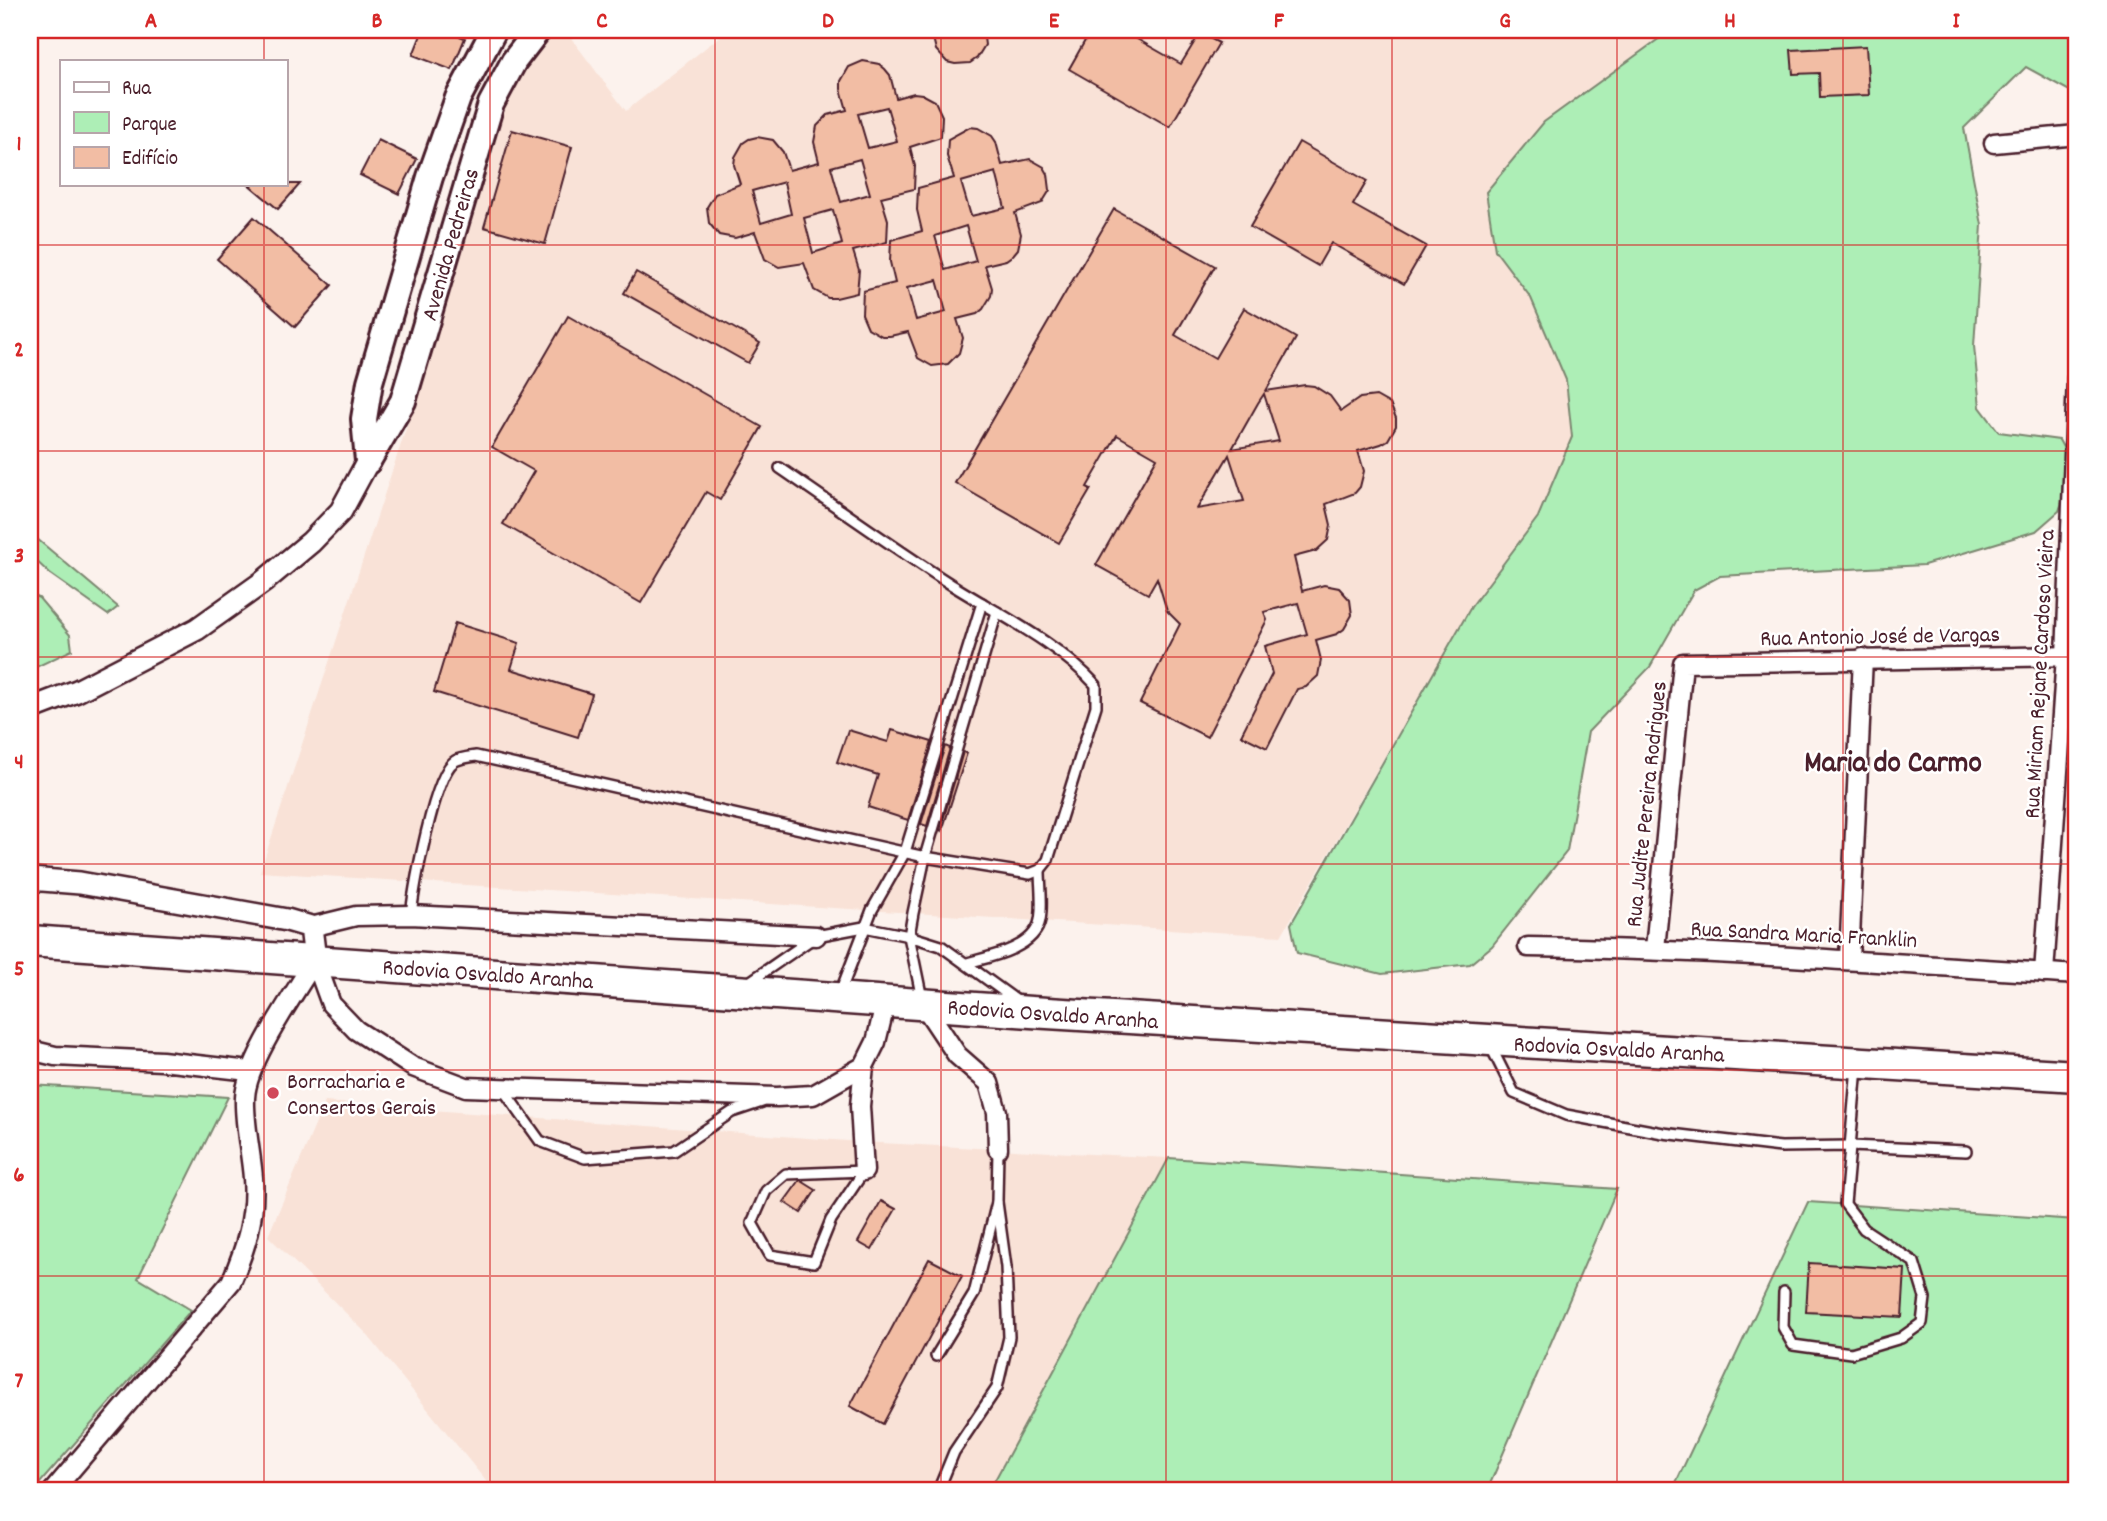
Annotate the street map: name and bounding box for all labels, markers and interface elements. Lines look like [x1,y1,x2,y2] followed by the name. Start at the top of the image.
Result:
[145,6,157,39] text: A
[372,6,383,39] text: B
[596,6,608,39] text: C
[822,6,834,39] text: D
[1049,6,1060,39] text: E
[1274,6,1285,39] text: F
[1499,6,1511,39] text: G
[1724,6,1736,39] text: H
[1952,6,1960,39] text: I
[60,60,287,186] legend
[122,75,152,105] text: Rua
[122,111,177,141] text: Parque
[16,129,22,162] text: 1
[122,145,178,175] text: Edifício
[415,165,490,325] street label: Avenida Pedreiras
[14,335,24,368] text: 2
[2017,528,2066,820] street label: Rua Miriam Rejane Cardoso Vieira
[14,541,24,574] text: 3
[1760,620,2000,657] street label: Rua Antonio José de Vargas
[1619,680,1678,929] street label: Rua Judite Pereira Rodrigues
[1804,744,1982,787] district label: Maria do Carmo
[14,747,24,780] text: 4
[1690,914,1918,959] street label: Rua Sandra Maria Franklin
[381,953,595,1000] street label: Rodovia Osvaldo Aranha
[14,954,24,987] text: 5
[946,993,1160,1040] street label: Rodovia Osvaldo Aranha
[1513,1029,1726,1074] street label: Rodovia Osvaldo Aranha
[287,1067,436,1126] place label: Borracharia e Consertos Gerais
[265,1085,281,1101] marker: Borracharia e Consertos Gerais
[13,1160,25,1193] text: 6
[15,1366,24,1399] text: 7

